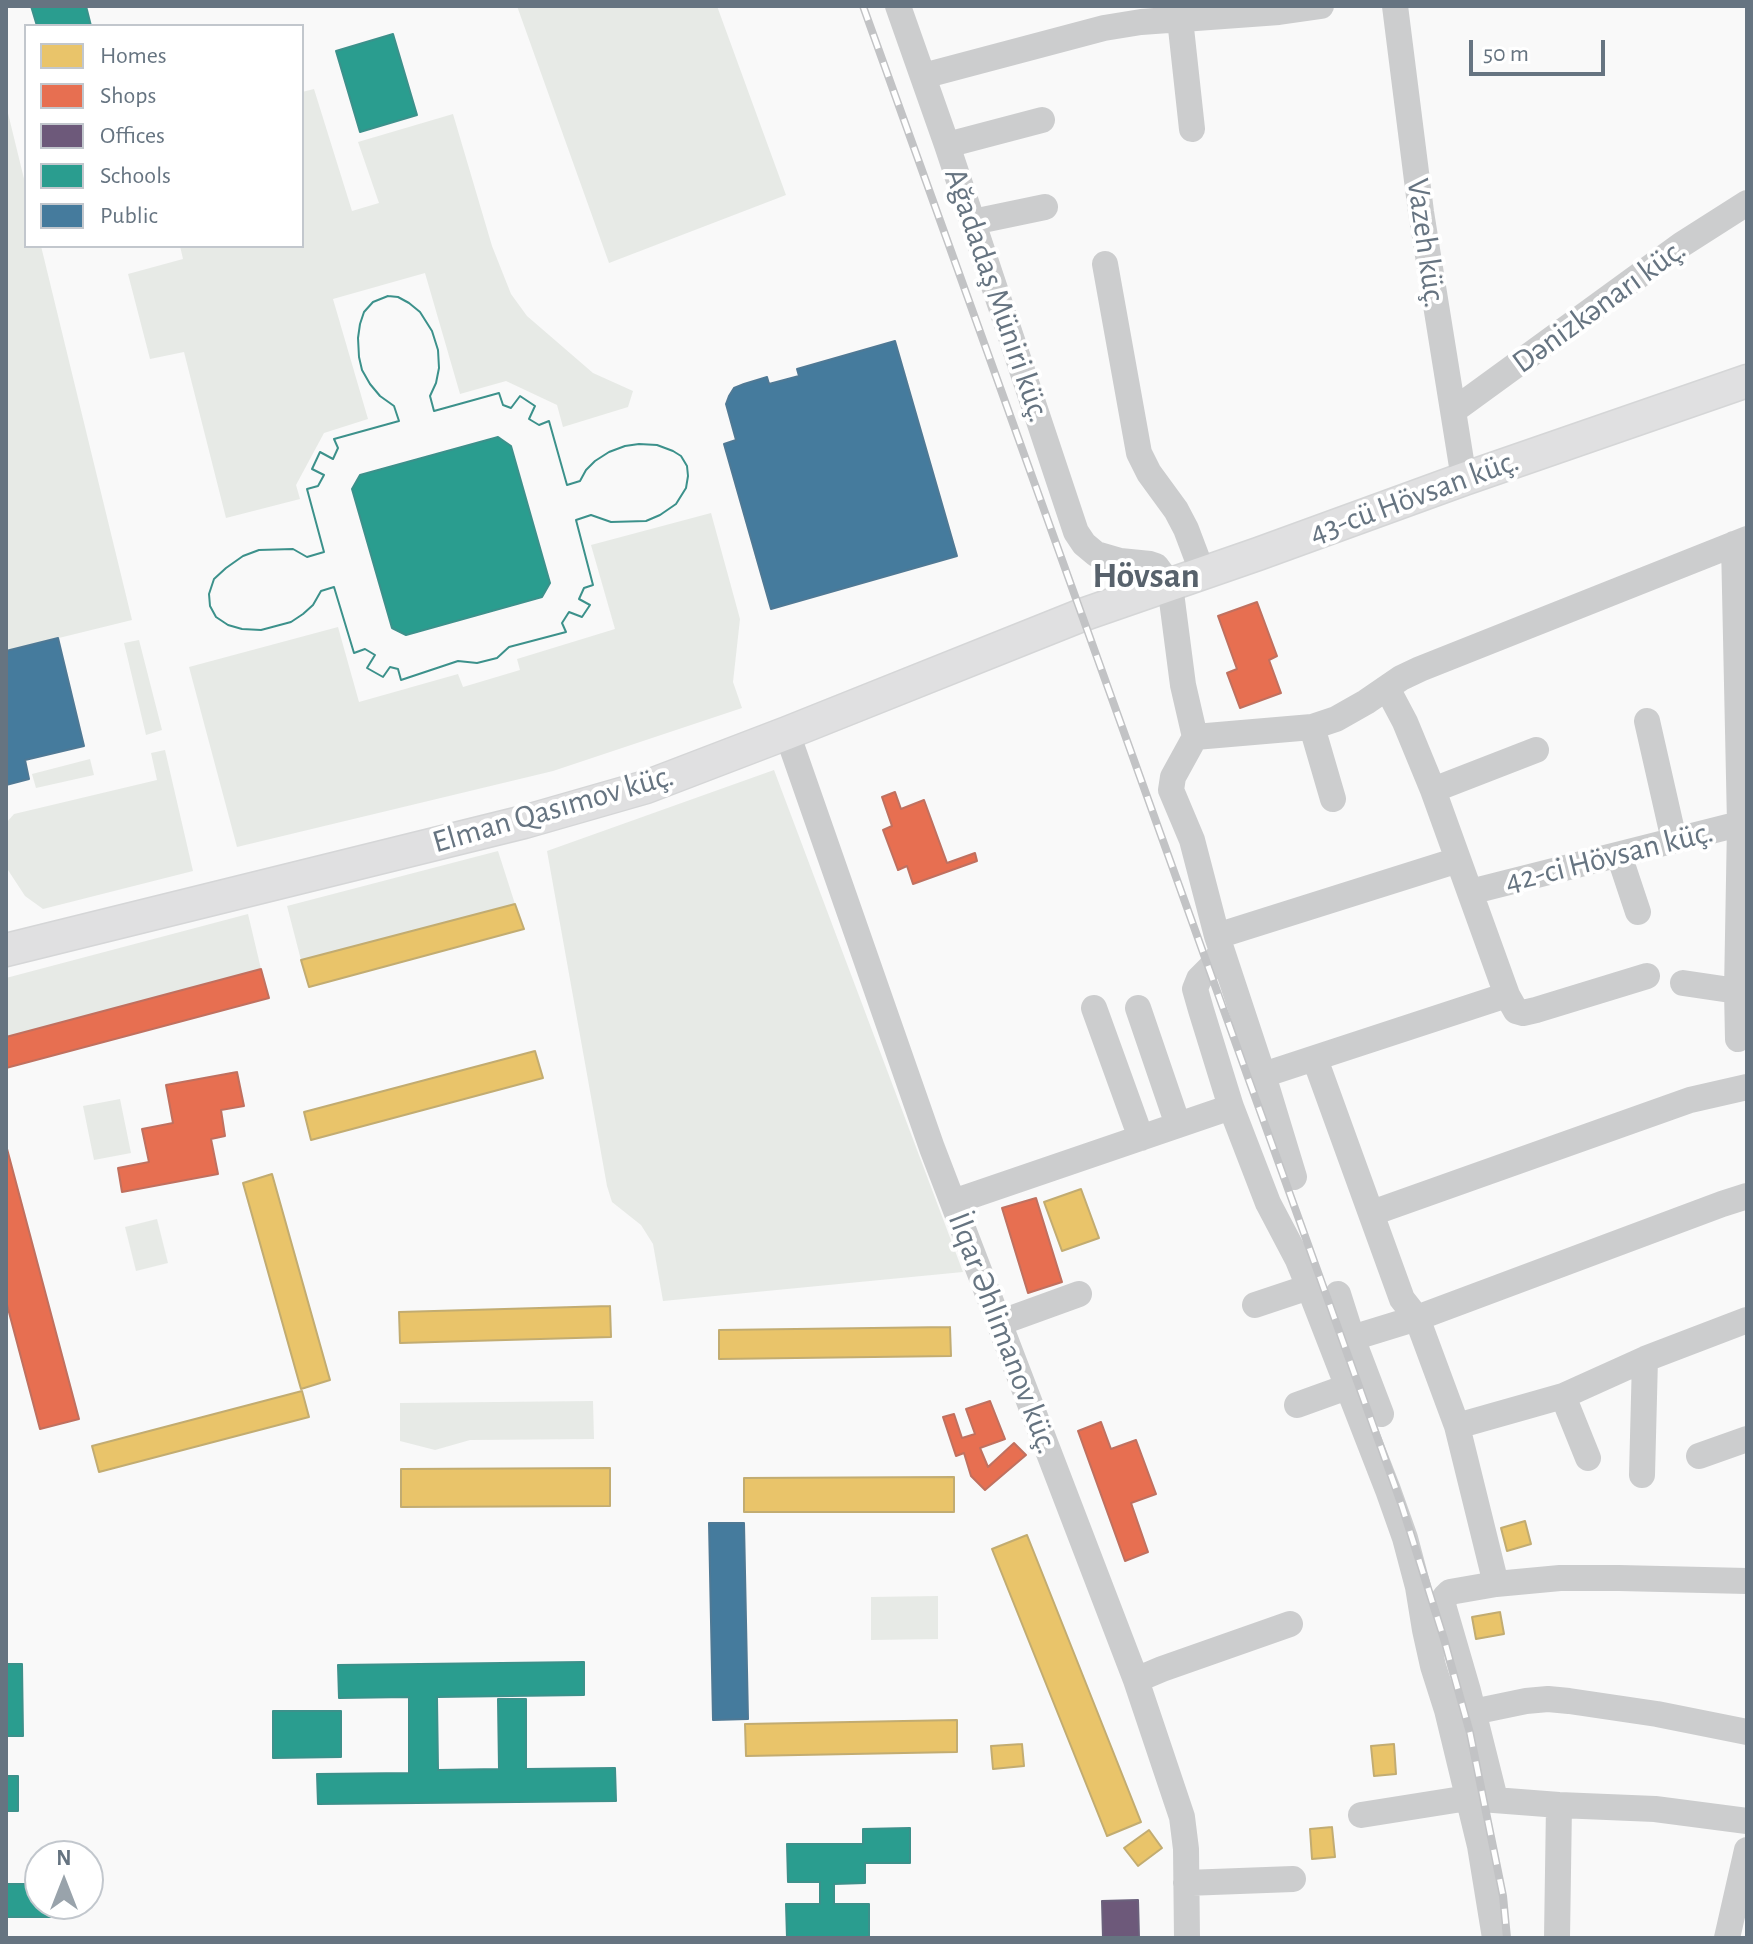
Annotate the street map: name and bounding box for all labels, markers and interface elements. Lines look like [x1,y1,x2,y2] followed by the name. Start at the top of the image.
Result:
[24,24,304,248] legend
[1473,24,1609,74] scale bar
[1483,42,1529,66] text: 50 m
[100,44,167,68] text: Homes
[100,84,156,108] text: Shops
[100,124,165,148] text: Offices
[936,163,1058,427] street label: Ağadadaş Müniri küç.
[100,164,171,188] text: Schools
[1398,176,1454,310] street label: Vazeh küç.
[100,204,158,228] text: Public
[1505,230,1693,382] street label: Dənizkənarı küç.
[1304,441,1524,553] street label: 43-cü Hövsan küç.
[1092,554,1200,598] district label: Hövsan
[428,756,678,862] street label: Elman Qasımov küç.
[1501,813,1717,901] street label: 42-ci Hövsan küç.
[939,1207,1067,1459] street label: İlqar Əhlimanov küç.
[24,1840,104,1920] north arrow
[56,1847,72,1869] text: N

